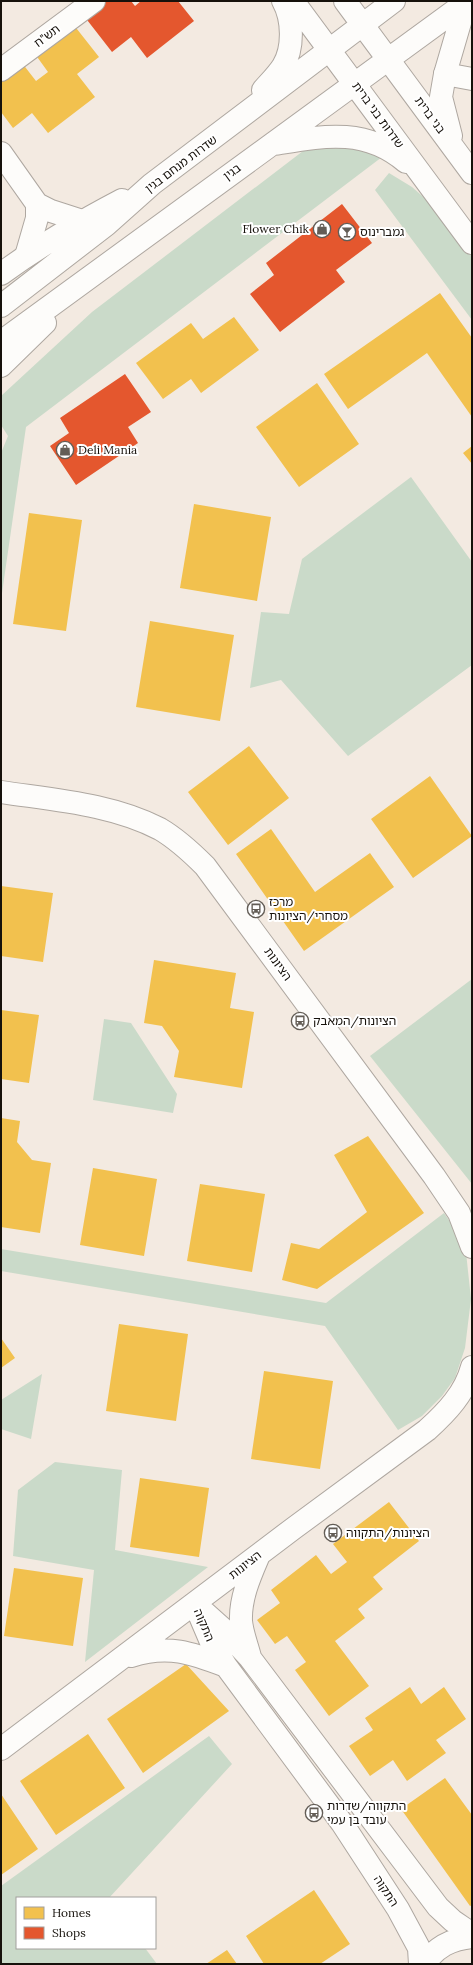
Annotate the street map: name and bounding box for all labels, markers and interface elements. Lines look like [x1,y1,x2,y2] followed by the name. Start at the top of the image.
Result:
[31,21,63,50] street label: תש"ח
[349,79,408,151] street label: שדרות בני ברית
[412,93,449,136] street label: בני ברית
[142,132,220,196] street label: שדרות מנחם בגין
[220,160,244,183] street label: בגין
[312,219,332,239] shop icon: Flower Chik
[243,221,310,236] place label: Flower Chik
[337,222,357,242] bar icon: גמברינוס
[360,224,405,239] place label: גמברינוס
[55,440,75,460] shop icon: Deli Mania
[78,442,137,457] place label: Deli Mania
[269,894,348,924] place label: מרכז מסחרי/הציונות
[246,899,266,919] bus stop icon: מרכז מסחרי/הציונות
[261,944,295,983] street label: הציונות
[290,1011,310,1031] bus stop icon: הציונות/המאבק
[313,1013,396,1029] place label: הציונות/המאבק
[323,1523,343,1543] bus stop icon: הציונות/התקווה
[346,1525,430,1541] place label: הציונות/התקווה
[225,1547,264,1582] street label: הציונות
[191,1606,218,1644] street label: התקוה
[327,1798,406,1827] place label: התקווה/שדרות עובד בן עמי
[304,1803,324,1823] bus stop icon: התקווה/שדרות עובד בן עמי
[371,1872,402,1909] street label: התקוה
[16,1897,156,1949] legend
[52,1905,91,1920] text: Homes
[52,1925,86,1940] text: Shops

